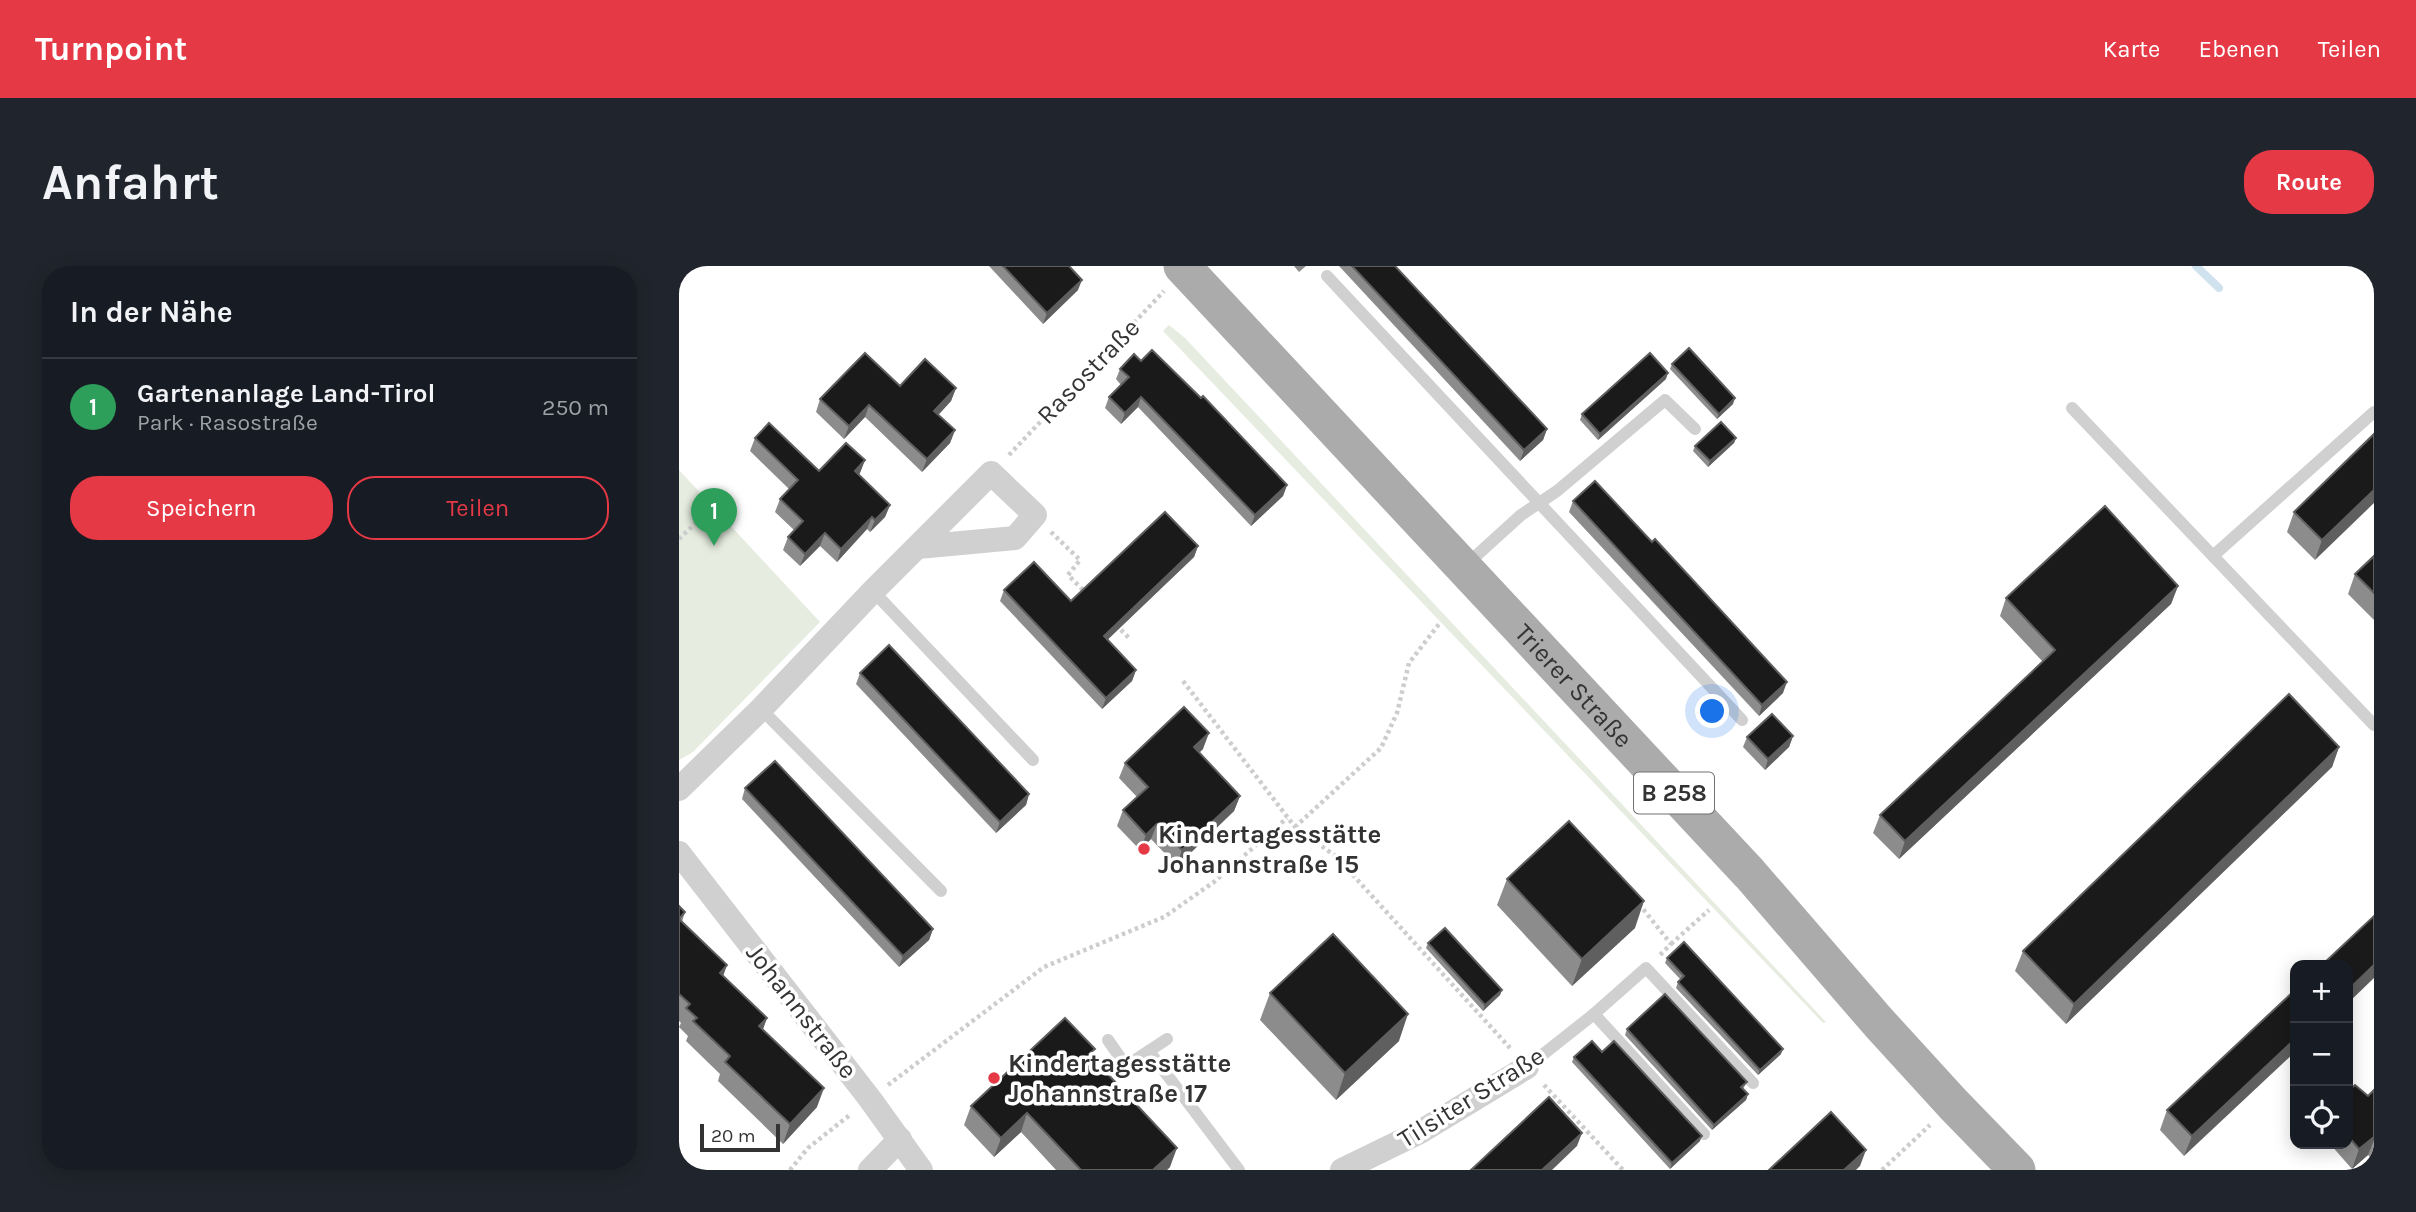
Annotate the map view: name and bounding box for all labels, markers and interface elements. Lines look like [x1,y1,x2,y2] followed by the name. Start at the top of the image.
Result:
[35,30,187,68] text: Turnpoint
[2103,35,2160,63] text: Karte
[2198,35,2280,63] text: Ebenen
[2318,35,2381,63] text: Teilen
[2244,150,2374,214] button: Route
[42,154,219,211] text: Anfahrt
[70,294,233,330] text: In der Nähe
[1030,312,1146,431] street label: Rasostraße
[137,378,435,409] text: Gartenanlage Land-Tirol
[89,394,97,421] text: 1
[542,394,609,421] text: 250 m
[137,409,318,436] text: Park · Rasostraße
[70,476,333,540] button: Speichern
[347,476,609,540] button: Teilen
[691,488,737,546] pin: 1
[1508,617,1639,754] street label: Trierer Straße
[1695,694,1729,728] your location
[1634,772,1714,814] road number: B 258
[1158,819,1381,880] place label: Kindertagesstätte Johannstraße 15
[1136,841,1152,857] marker: Kindertagesstätte Johannstraße 15
[739,938,864,1085] street label: Johannstraße
[2290,960,2353,1149] map controls
[2290,960,2353,1023] button: +
[2290,1023,2353,1086] button: −
[1392,1040,1550,1155] street label: Tilsiter Straße
[1008,1048,1231,1109] place label: Kindertagesstätte Johannstraße 17
[986,1070,1002,1086] marker: Kindertagesstätte Johannstraße 17
[2290,1086,2353,1149] button: locate
[700,1121,781,1153] scale bar
[711,1125,756,1147] text: 20 m

